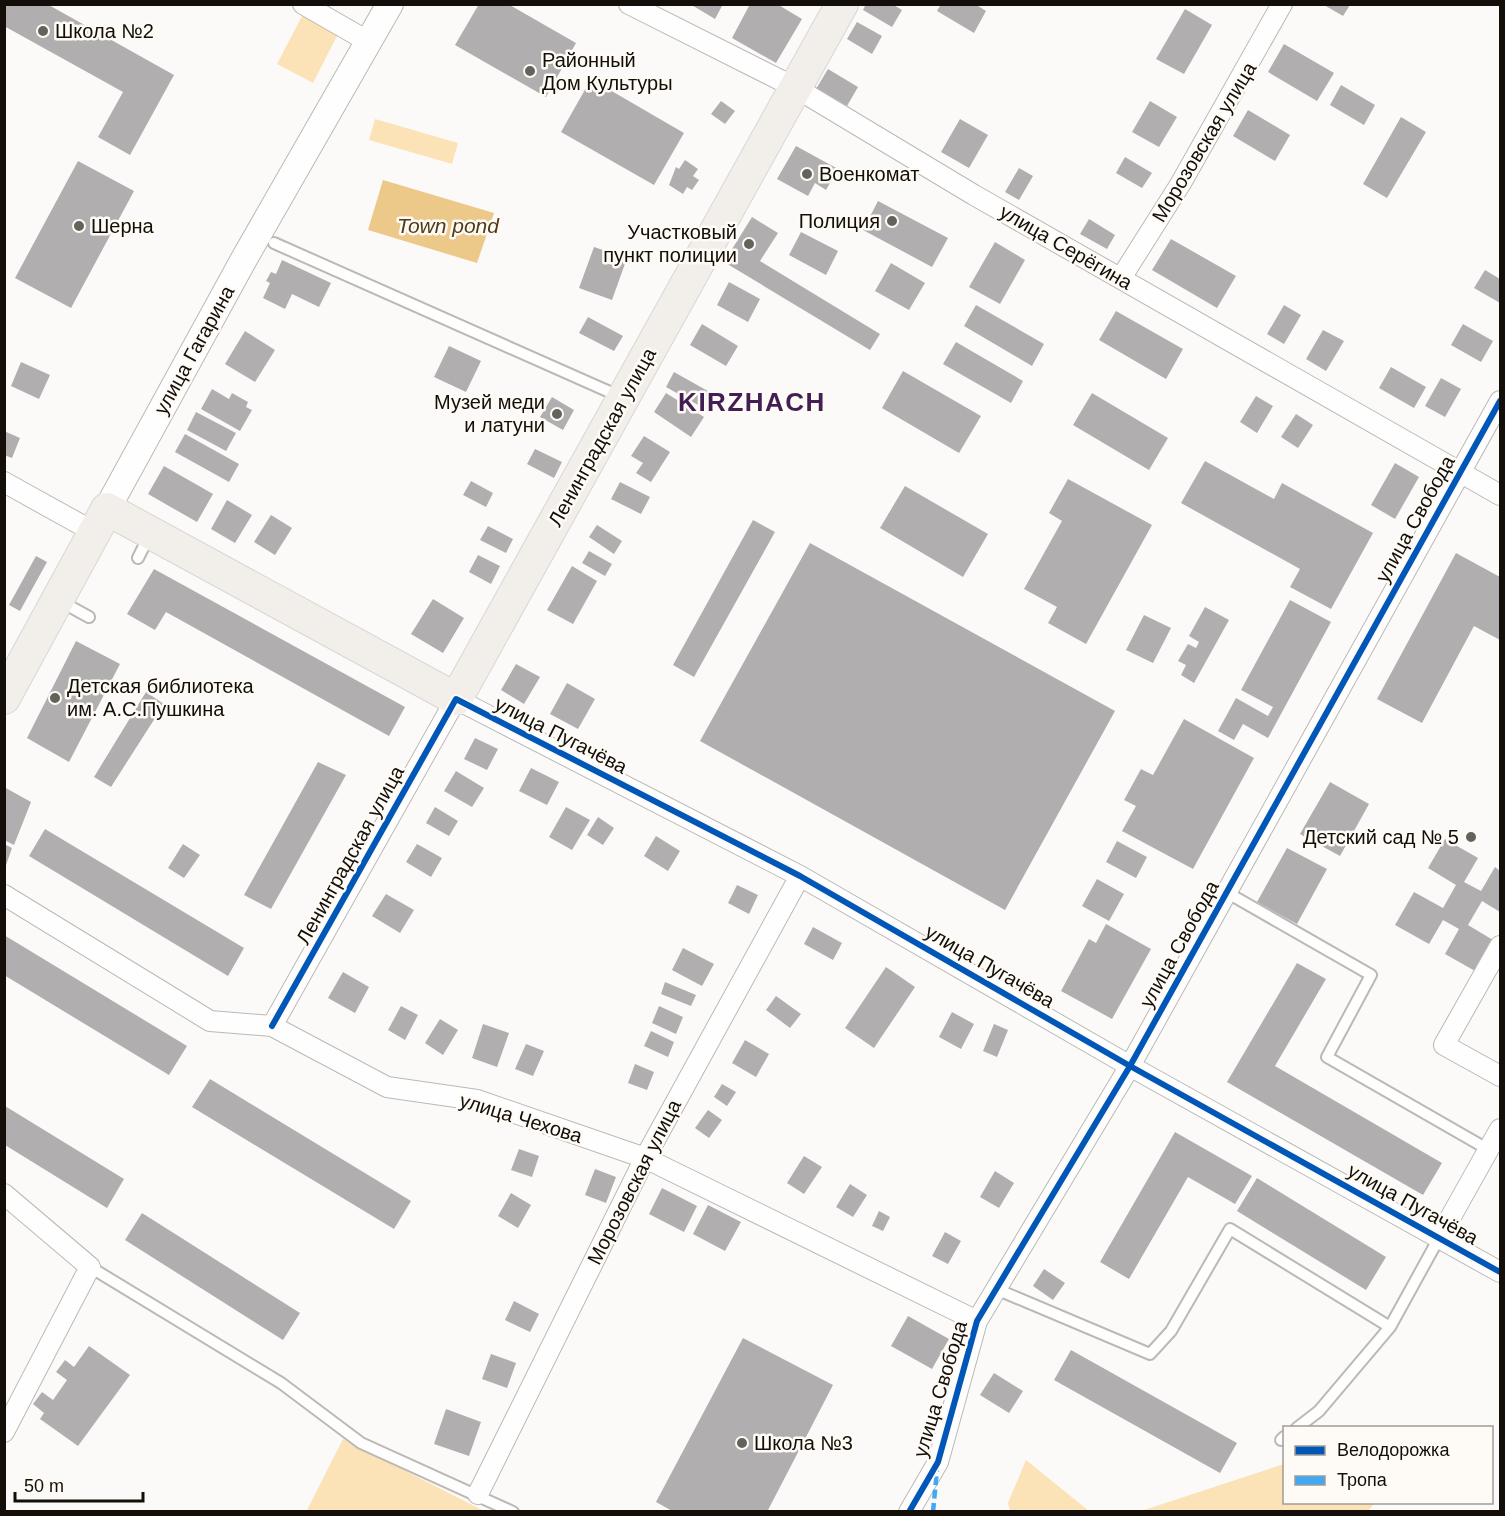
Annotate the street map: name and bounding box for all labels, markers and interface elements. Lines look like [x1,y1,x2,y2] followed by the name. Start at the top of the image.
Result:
[55,20,154,42] place label: Школа №2
[36,24,50,38] marker: Школа №2
[542,49,673,94] place label: Районный Дом Культуры
[1148,58,1261,226] street label: Морозовская улица
[523,64,537,78] marker: Районный Дом Культуры
[819,163,919,185] place label: Военкомат
[800,167,814,181] marker: Военкомат
[996,200,1137,294] street label: улица Серёгина
[799,210,880,232] place label: Полиция
[397,214,500,237] water label: Town pond
[885,214,899,228] marker: Полиция
[91,215,155,237] place label: Шерна
[72,219,86,233] marker: Шерна
[603,221,737,266] place label: Участковый пункт полиции
[742,237,756,251] marker: Участковый пункт полиции
[150,281,239,418] street label: улица Гагарина
[544,343,661,530] street label: Ленинградская улица
[678,387,826,417] district label: KIRZHACH
[434,391,545,436] place label: Музей меди и латуни
[550,407,564,421] marker: Музей меди и латуни
[1371,451,1459,586] street label: улица Свобода
[67,675,255,720] place label: Детская библиотека им. А.С.Пушкина
[48,691,62,705] marker: Детская библиотека им. А.С.Пушкина
[491,692,632,778] street label: улица Пугачёва
[292,761,409,948] street label: Ленинградская улица
[1303,826,1459,848] place label: Детский сад № 5
[1464,830,1478,844] marker: Детский сад № 5
[1135,876,1223,1011] street label: улица Свобода
[921,920,1059,1012] street label: улица Пугачёва
[457,1089,586,1147] street label: улица Чехова
[583,1095,686,1268] street label: Морозовская улица
[1344,1159,1483,1249] street label: улица Пугачёва
[909,1317,971,1460] street label: улица Свобода
[1283,1426,1493,1504] legend
[754,1432,853,1454] place label: Школа №3
[735,1436,749,1450] marker: Школа №3
[1337,1440,1450,1460] text: Велодорожка
[15,1465,142,1503] scale bar
[1337,1470,1388,1490] text: Тропа
[24,1476,64,1496] text: 50 m

